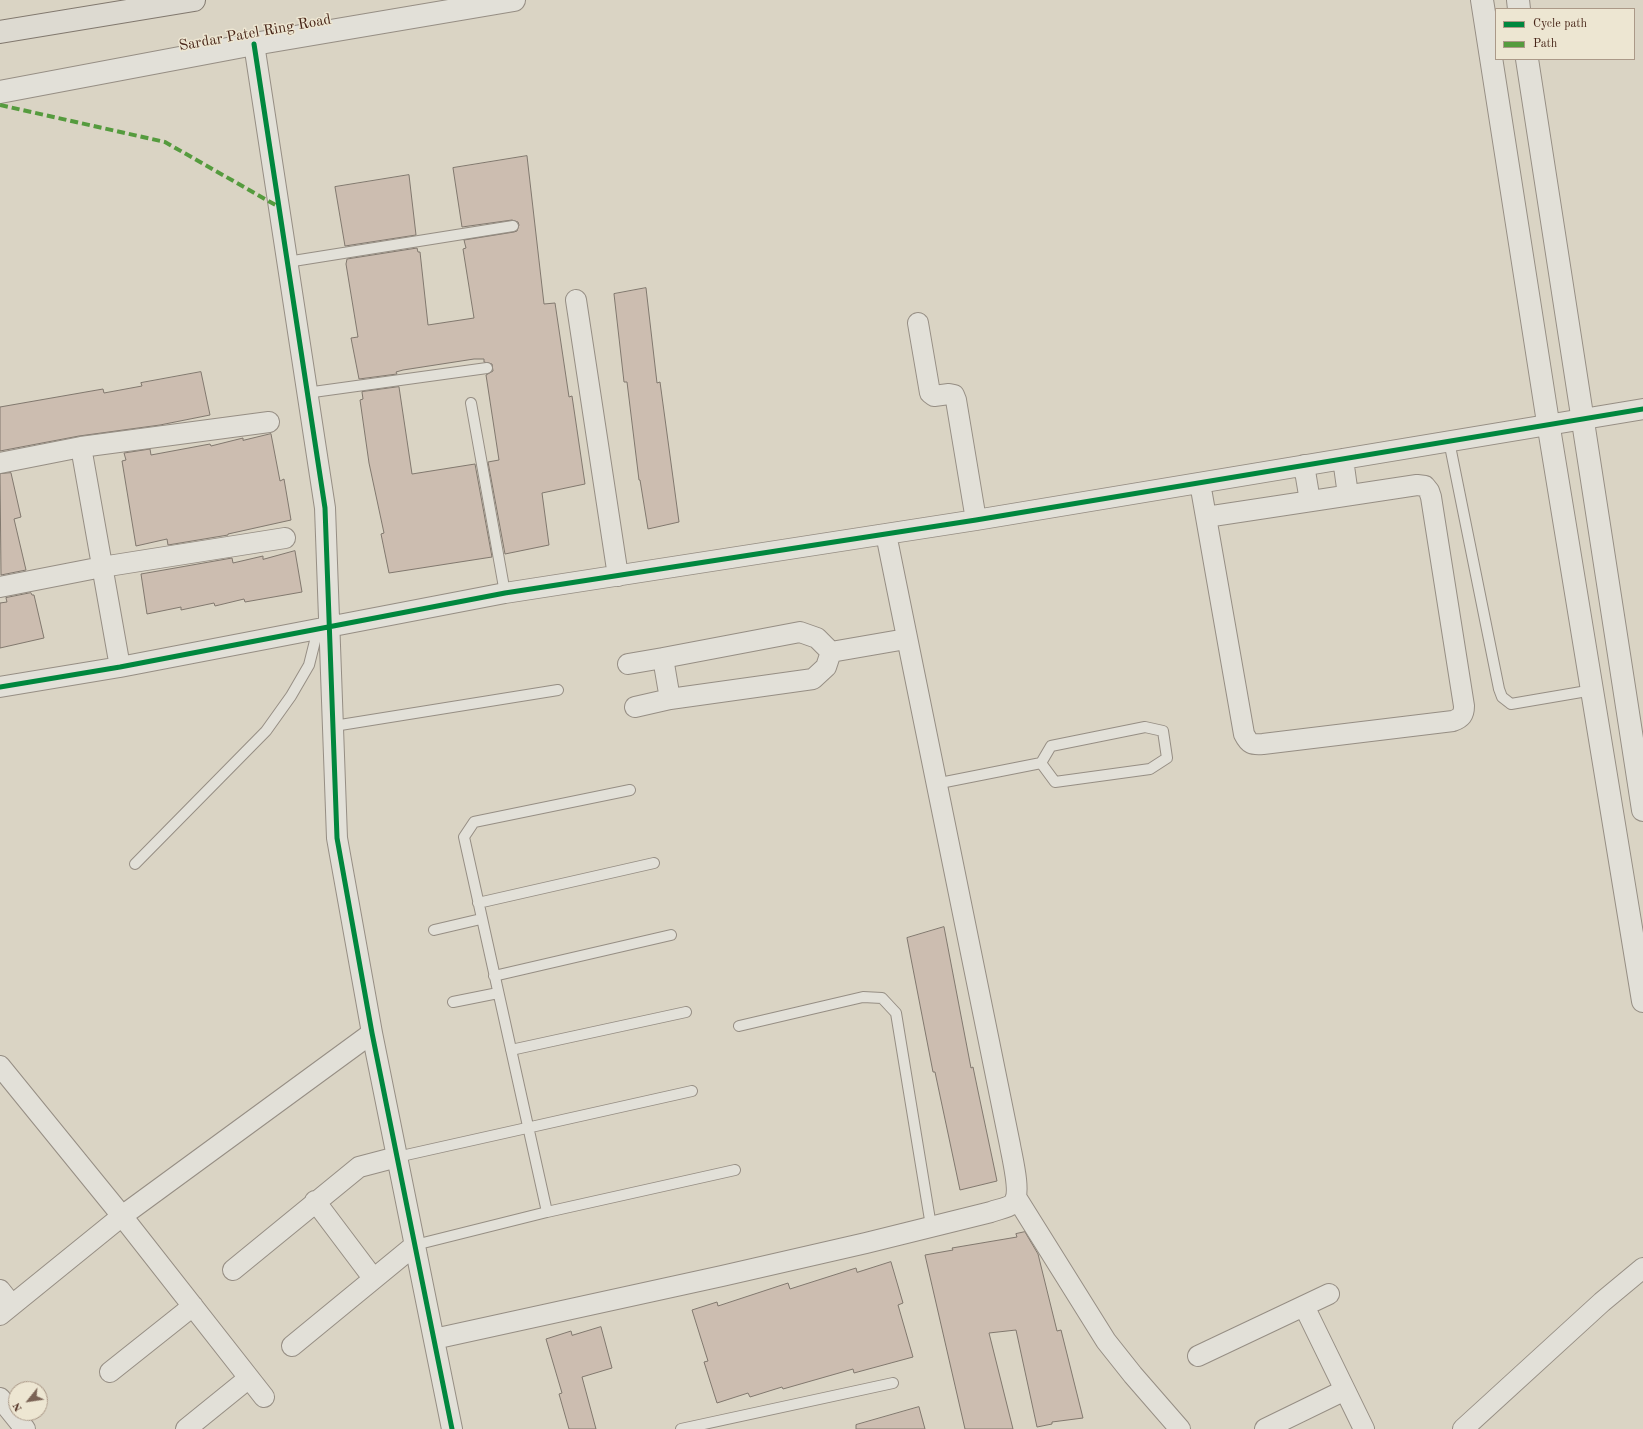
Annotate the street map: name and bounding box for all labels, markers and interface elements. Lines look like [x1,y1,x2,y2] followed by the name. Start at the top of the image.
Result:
[1495,8,1635,60] legend
[177,11,333,55] street label: Sardar Patel Ring Road
[1533,18,1587,30] text: Cycle path
[1533,38,1557,50] text: Path
[8,1381,48,1421] north arrow
[11,1400,25,1413] text: N

